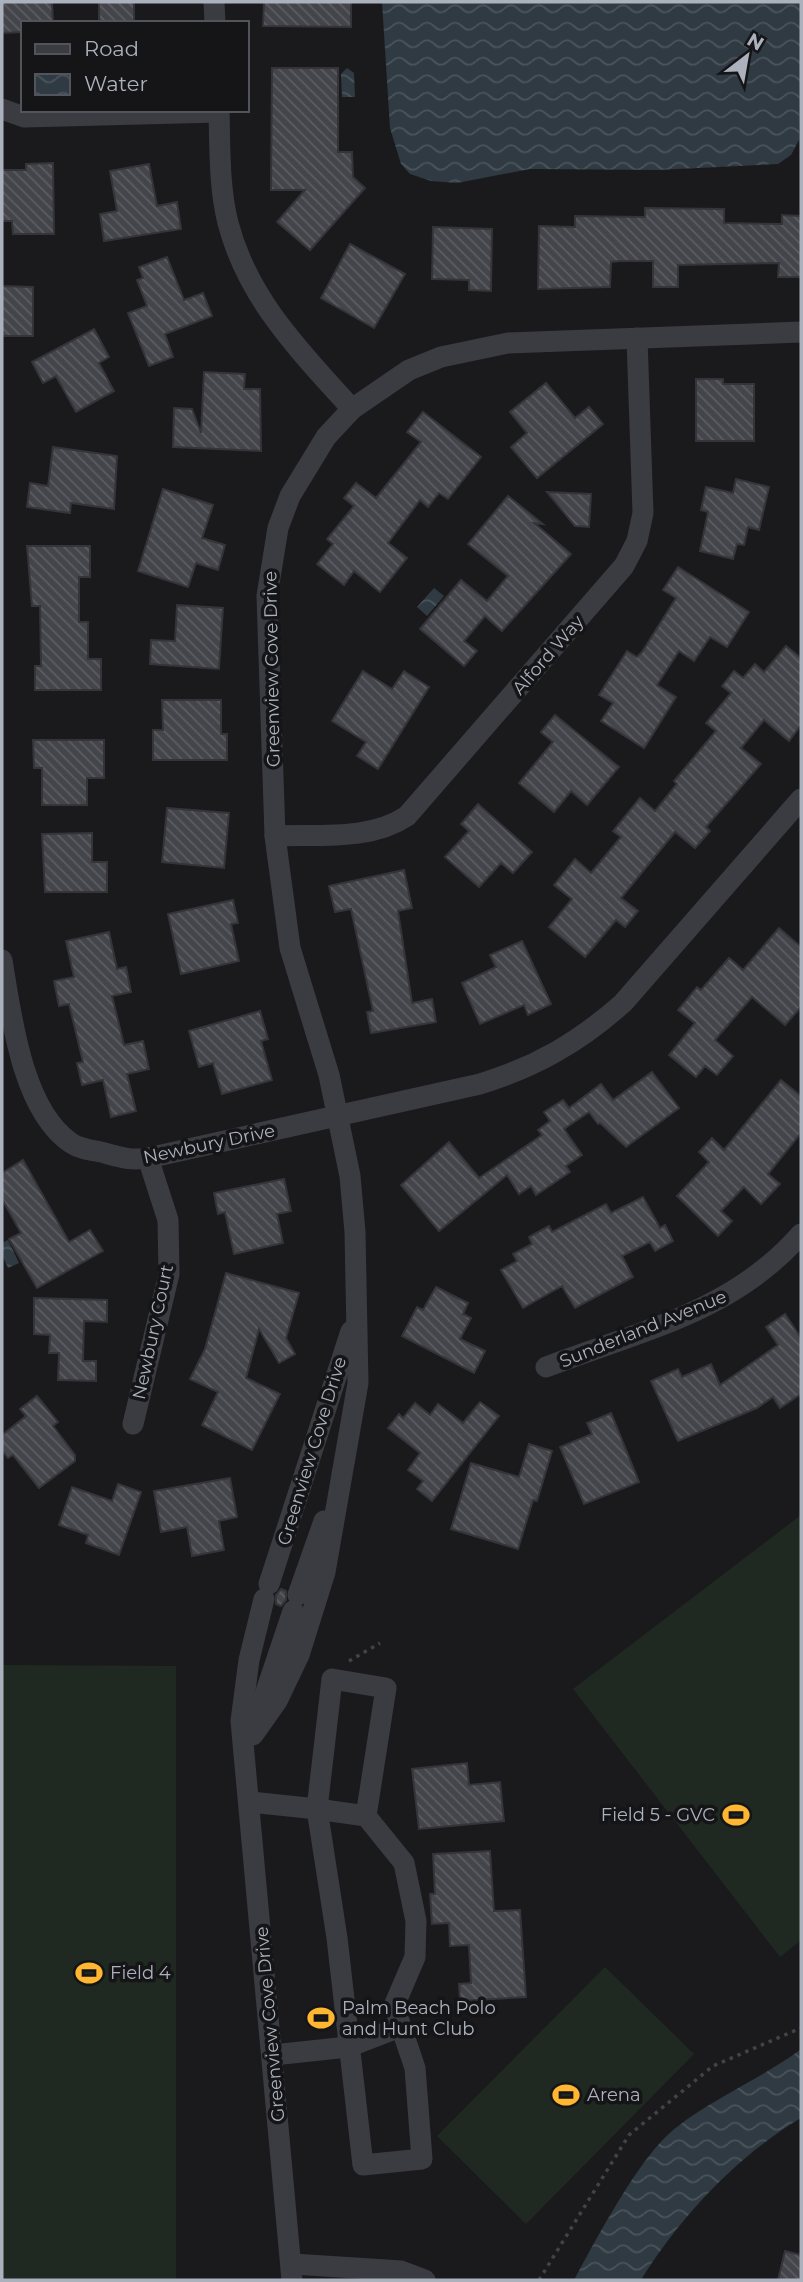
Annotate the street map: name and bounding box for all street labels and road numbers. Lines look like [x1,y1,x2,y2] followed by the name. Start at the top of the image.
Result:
[259,571,285,767] street label: Greenview Cove Drive
[508,611,589,699] street label: Alford Way
[141,1119,277,1169] street label: Newbury Drive
[128,1262,178,1402] street label: Newbury Court
[556,1285,730,1373] street label: Sunderland Avenue
[273,1354,351,1548] street label: Greenview Cove Drive
[250,1925,290,2123] street label: Greenview Cove Drive

